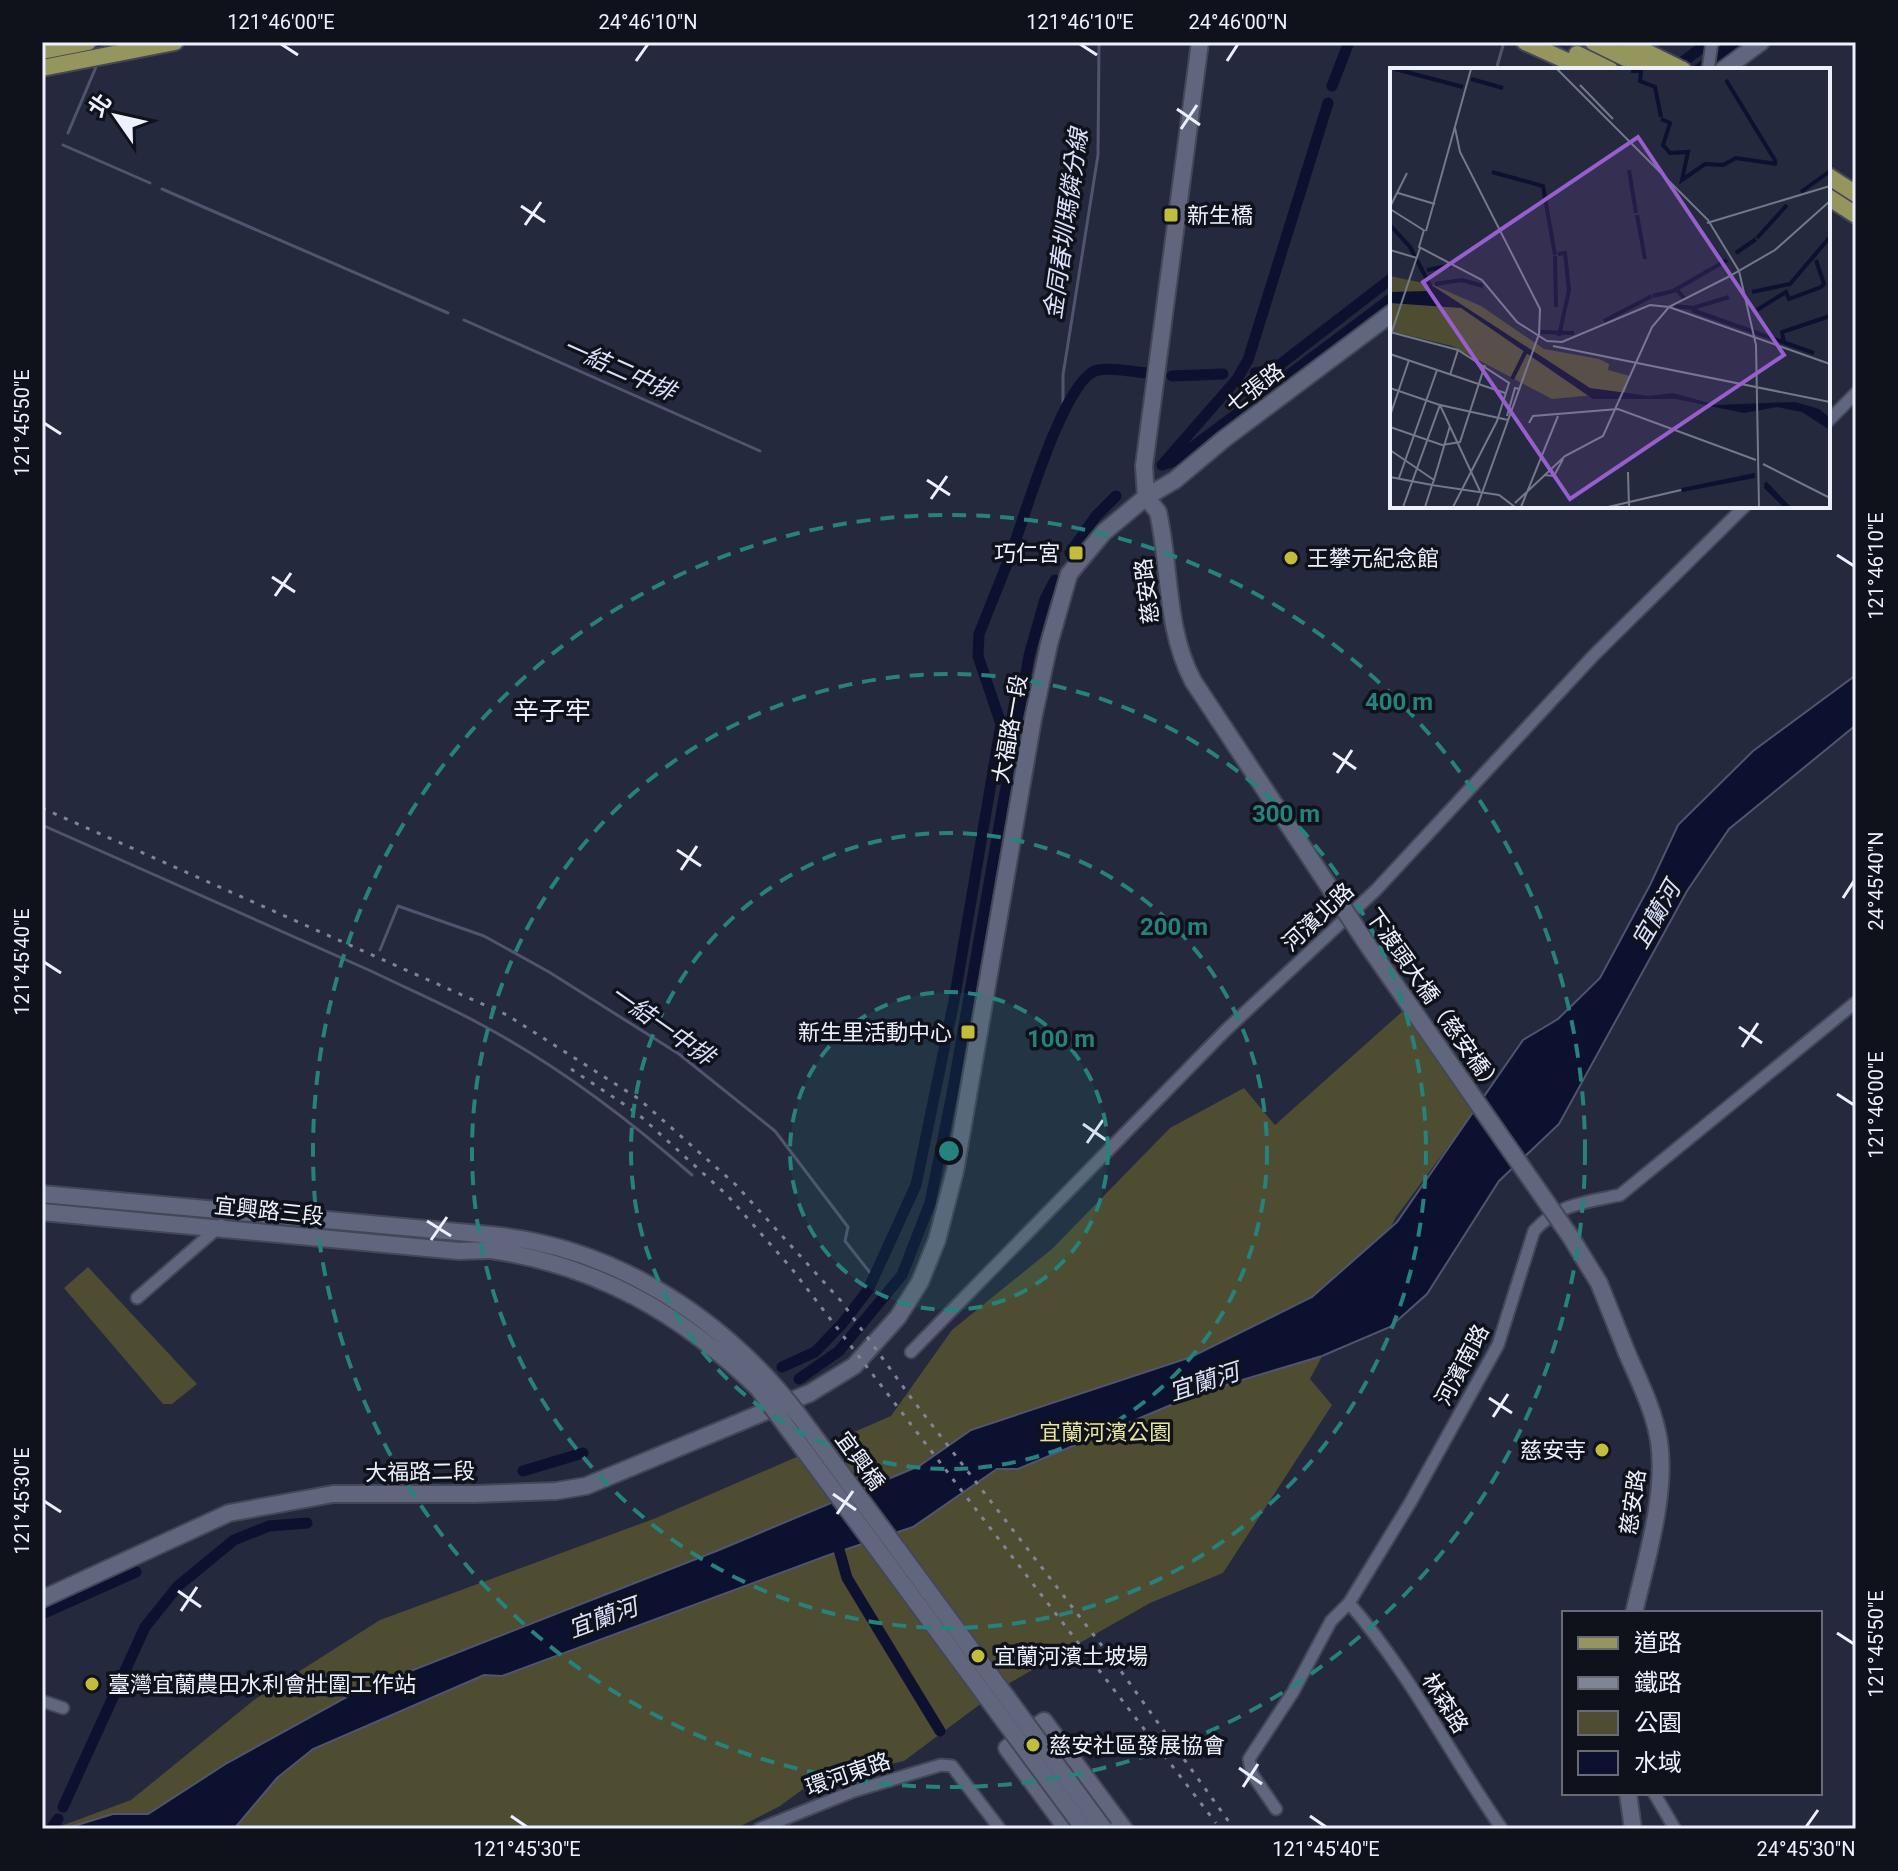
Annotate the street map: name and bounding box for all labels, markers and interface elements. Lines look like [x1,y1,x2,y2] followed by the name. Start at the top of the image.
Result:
[227,10,335,34] text: 121°46'00"E
[598,10,698,34] text: 24°46'10"N
[1026,10,1134,34] text: 121°46'10"E
[1188,10,1288,34] text: 24°46'00"N
[1390,68,1830,508] inset map
[76,76,156,156] north arrow
[83,89,116,121] text: 北
[1039,124,1094,321] water label: 金同春圳瑪僯分線
[1187,203,1253,228] place label: 新生橋
[1162,206,1180,224] marker: 新生橋
[558,332,682,407] water label: 一結二中排
[1221,358,1289,418] street label: 七張路
[10,369,34,477] text: 121°45'50"E
[1864,512,1888,620] text: 121°46'10"E
[994,541,1060,566] place label: 巧仁宮
[1067,544,1085,562] marker: 巧仁宮
[1307,546,1439,571] place label: 王攀元紀念館
[1282,549,1300,567] marker: 王攀元紀念館
[1131,557,1163,625] street label: 慈安路
[988,673,1032,785] street label: 大福路一段
[1365,688,1433,716] text: 400 m
[513,696,591,726] district label: 辛子牢
[1252,800,1320,828] text: 300 m
[1864,831,1888,931] text: 24°45'40"N
[1626,873,1688,953] water label: 宜蘭河
[1277,878,1359,956] street label: 河濱北路
[1361,904,1507,1098] street label: 下渡頭大橋（慈安橋）
[10,908,34,1016] text: 121°45'40"E
[1140,913,1208,941] text: 200 m
[605,979,722,1073] water label: 一結一中排
[798,1020,952,1045] place label: 新生里活動中心
[959,1023,977,1041] marker: 新生里活動中心
[1027,1025,1095,1053] text: 100 m
[1864,1051,1888,1159] text: 121°46'00"E
[935,1137,963,1165] centre of rings
[213,1193,325,1229] street label: 宜興路三段
[1430,1320,1494,1410] street label: 河濱南路
[1165,1356,1246,1406] water label: 宜蘭河
[1039,1420,1171,1445] park label: 宜蘭河濱公園
[830,1427,890,1495] street label: 宜興橋
[1520,1438,1586,1463] place label: 慈安寺
[1593,1441,1611,1459] marker: 慈安寺
[10,1447,34,1555] text: 121°45'30"E
[365,1459,475,1485] street label: 大福路二段
[1616,1468,1650,1536] street label: 慈安路
[1864,1590,1888,1698] text: 121°45'50"E
[564,1591,645,1643] water label: 宜蘭河
[1562,1611,1822,1795] legend
[1634,1629,1682,1657] text: 道路
[994,1644,1148,1669] place label: 宜蘭河濱土坡場
[969,1647,987,1665] marker: 宜蘭河濱土坡場
[1417,1668,1473,1738] street label: 林森路
[1634,1669,1682,1697] text: 鐵路
[108,1672,416,1697] place label: 臺灣宜蘭農田水利會壯圍工作站
[83,1675,101,1693] marker: 臺灣宜蘭農田水利會壯圍工作站
[1634,1709,1682,1737] text: 公園
[1049,1733,1225,1758] place label: 慈安社區發展協會
[1024,1736,1042,1754] marker: 慈安社區發展協會
[802,1748,894,1800] street label: 環河東路
[1634,1749,1682,1777] text: 水域
[473,1837,581,1861] text: 121°45'30"E
[1272,1837,1380,1861] text: 121°45'40"E
[1756,1837,1856,1861] text: 24°45'30"N

